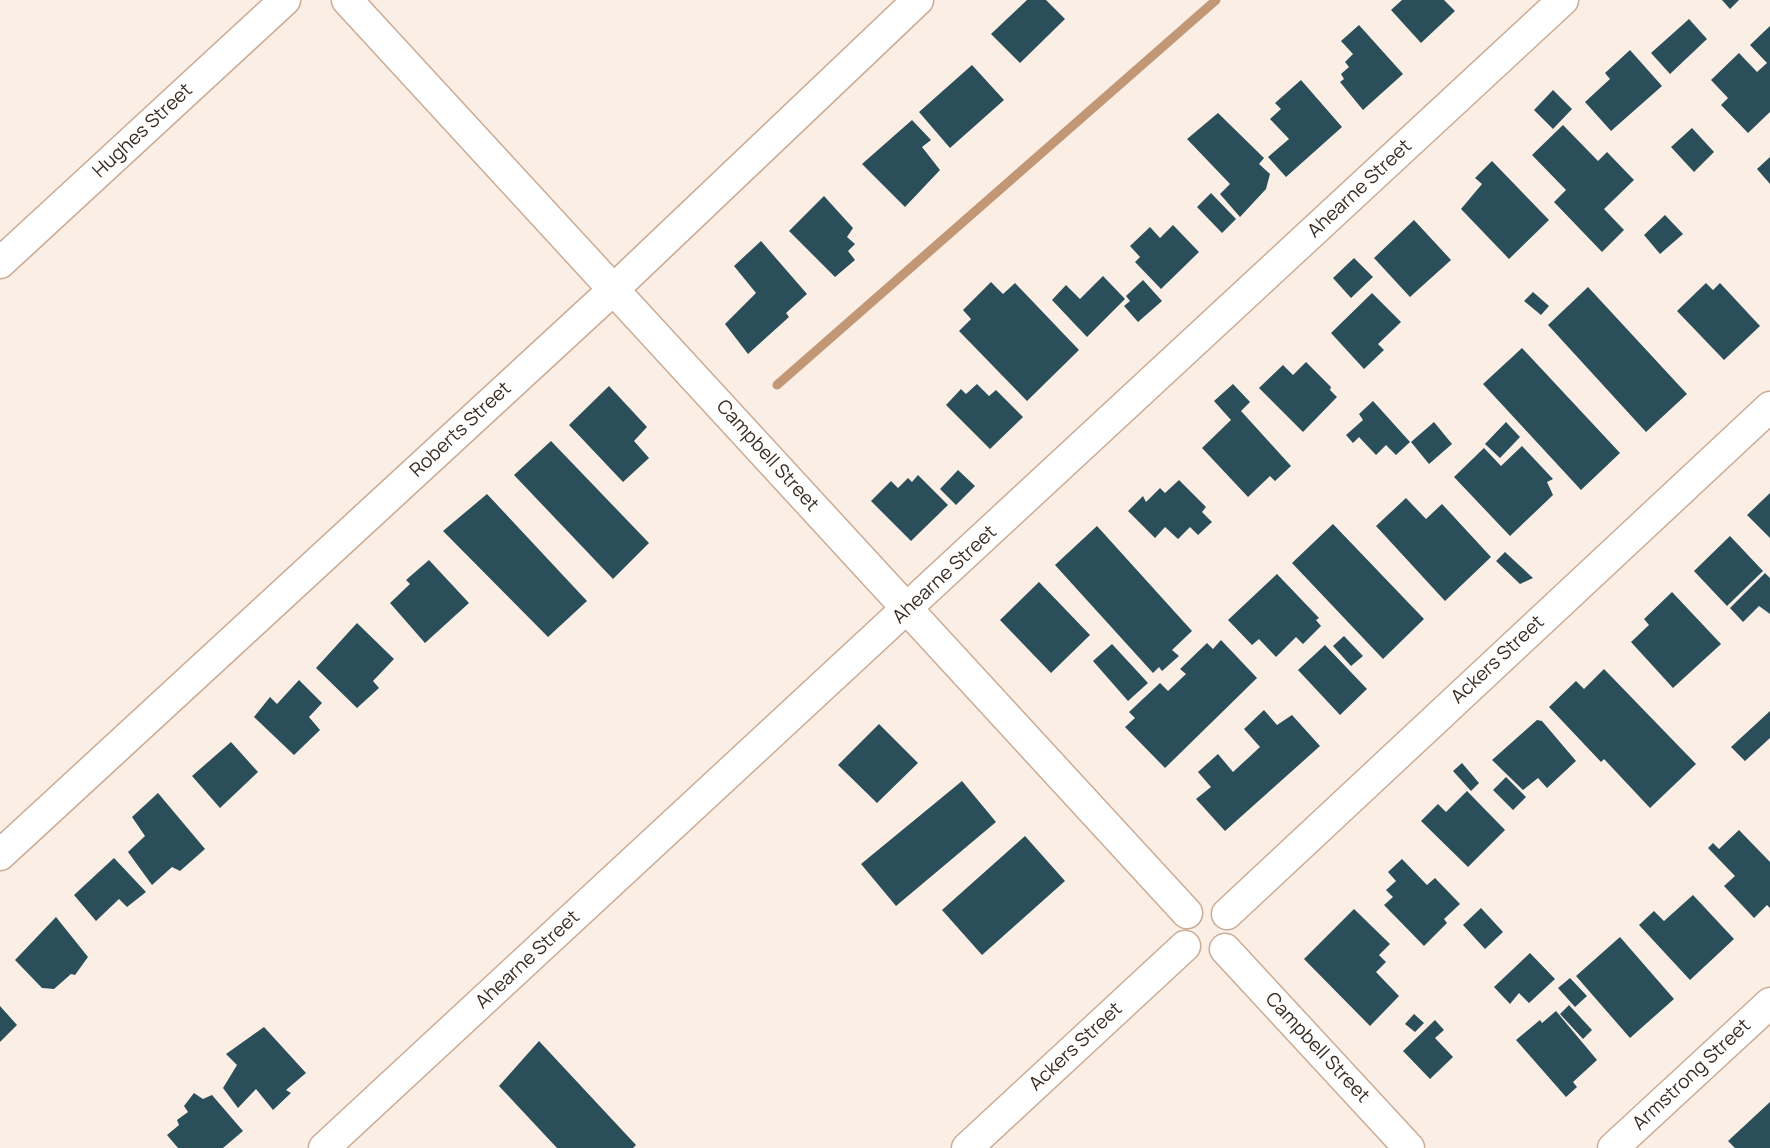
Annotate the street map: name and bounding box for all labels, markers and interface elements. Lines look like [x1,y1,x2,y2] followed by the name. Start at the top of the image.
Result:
[89,79,197,183] street label: Hughes Street
[1303,135,1417,243] street label: Ahearne Street
[406,377,516,483] street label: Roberts Street
[711,395,823,517] street label: Campbell Street
[888,521,1002,629] street label: Ahearne Street
[1447,611,1549,709] street label: Ackers Street
[471,906,585,1014] street label: Ahearne Street
[1260,988,1374,1108] street label: Campbell Street
[1025,998,1127,1096] street label: Ackers Street
[1628,1015,1756,1135] street label: Armstrong Street

